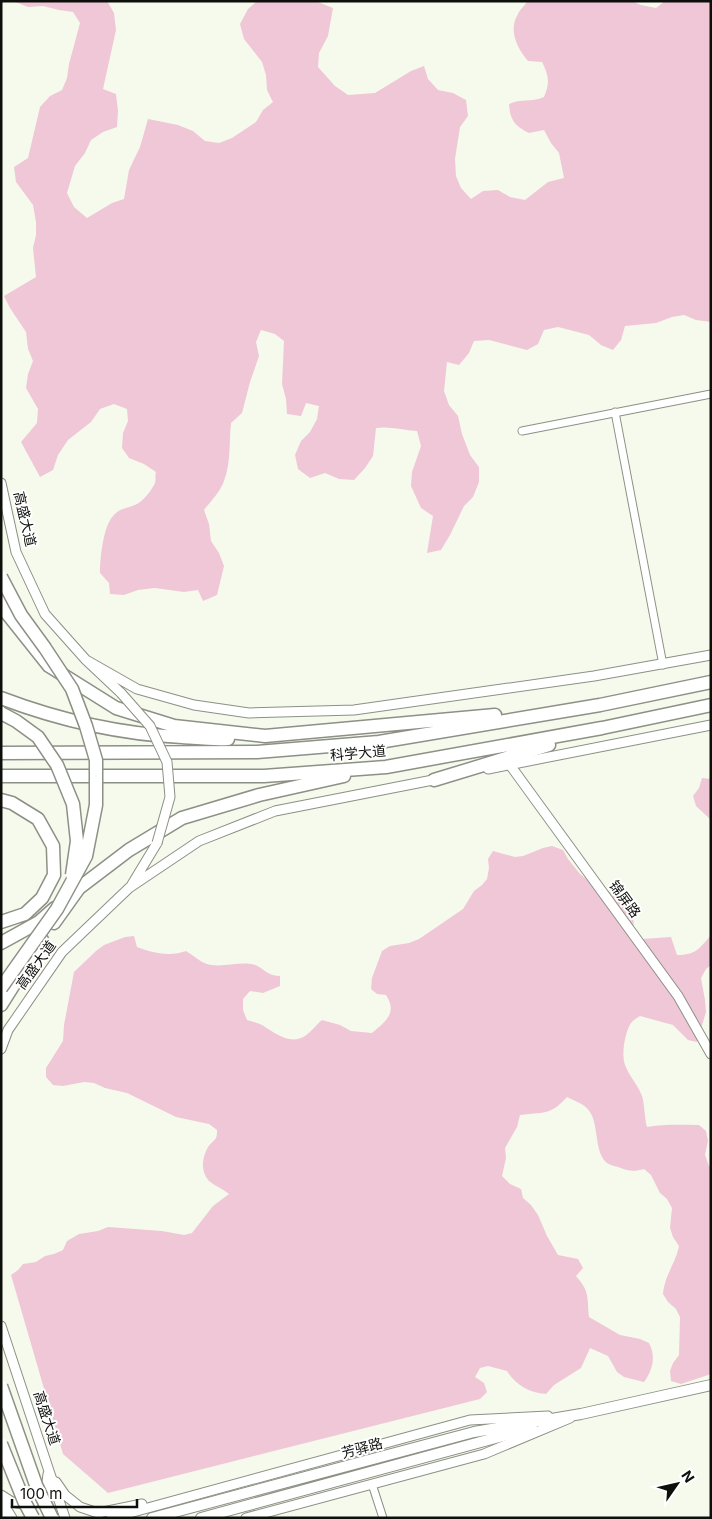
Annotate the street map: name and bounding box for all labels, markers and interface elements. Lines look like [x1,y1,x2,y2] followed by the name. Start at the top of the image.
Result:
[11,490,40,548] street label: 高盛大道
[329,742,387,763] street label: 科学大道
[606,877,645,921] street label: 锦屏路
[12,937,59,992] street label: 高盛大道
[31,1389,64,1447] street label: 高盛大道
[339,1434,384,1461] street label: 芳驿路
[652,1459,702,1509] north arrow
[678,1467,698,1486] text: N
[12,1476,138,1508] scale bar
[20,1484,62,1503] text: 100 m

